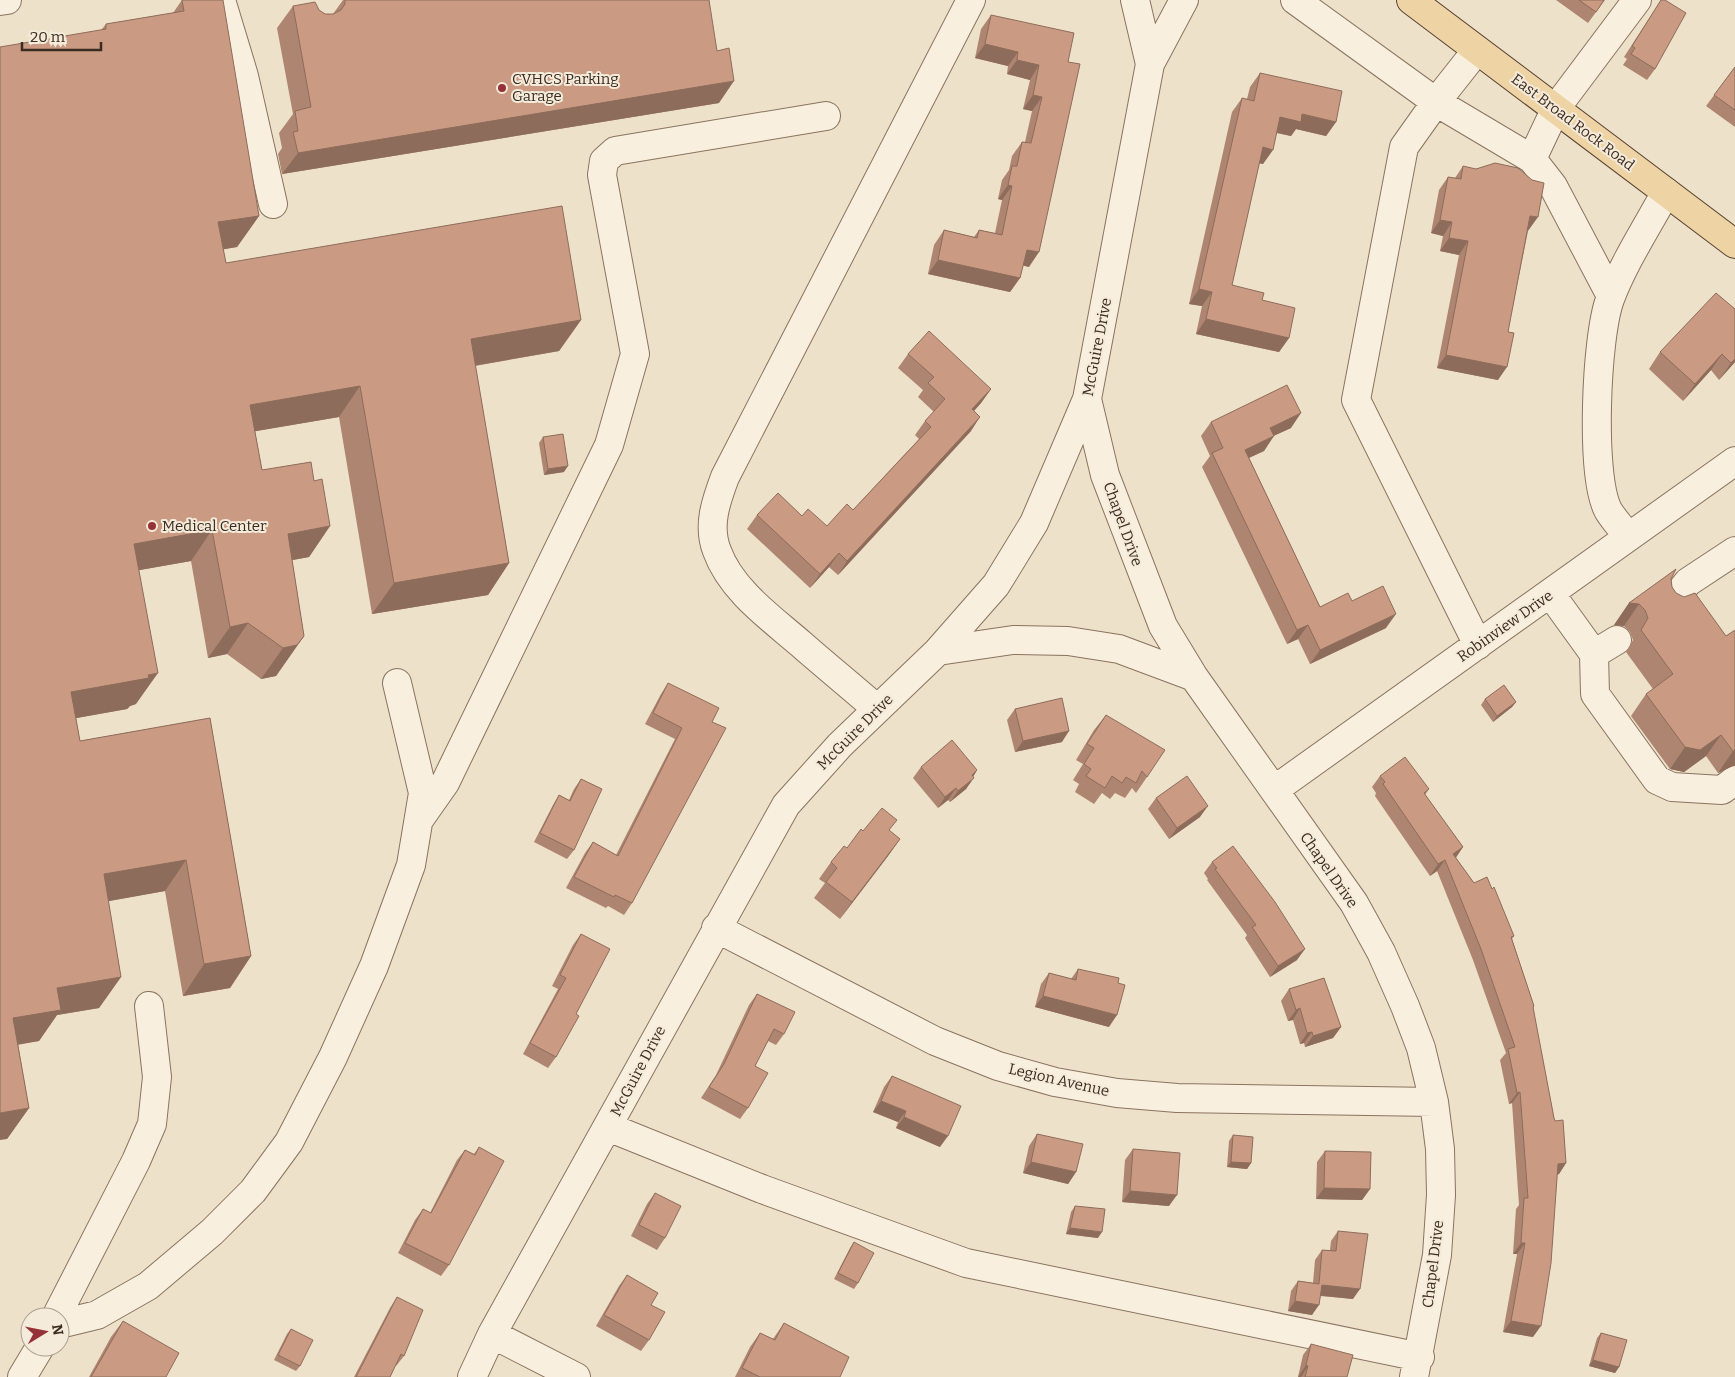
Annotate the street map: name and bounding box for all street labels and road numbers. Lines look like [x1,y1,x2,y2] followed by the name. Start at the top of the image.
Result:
[1508,70,1638,174] street label: East Broad Rock Road
[1079,296,1115,398] street label: McGuire Drive
[1099,479,1147,569] street label: Chapel Drive
[1454,586,1556,666] street label: Robinview Drive
[813,690,897,774] street label: McGuire Drive
[1296,829,1362,911] street label: Chapel Drive
[607,1023,669,1119] street label: McGuire Drive
[1007,1060,1111,1100] street label: Legion Avenue
[1419,1219,1447,1309] street label: Chapel Drive

